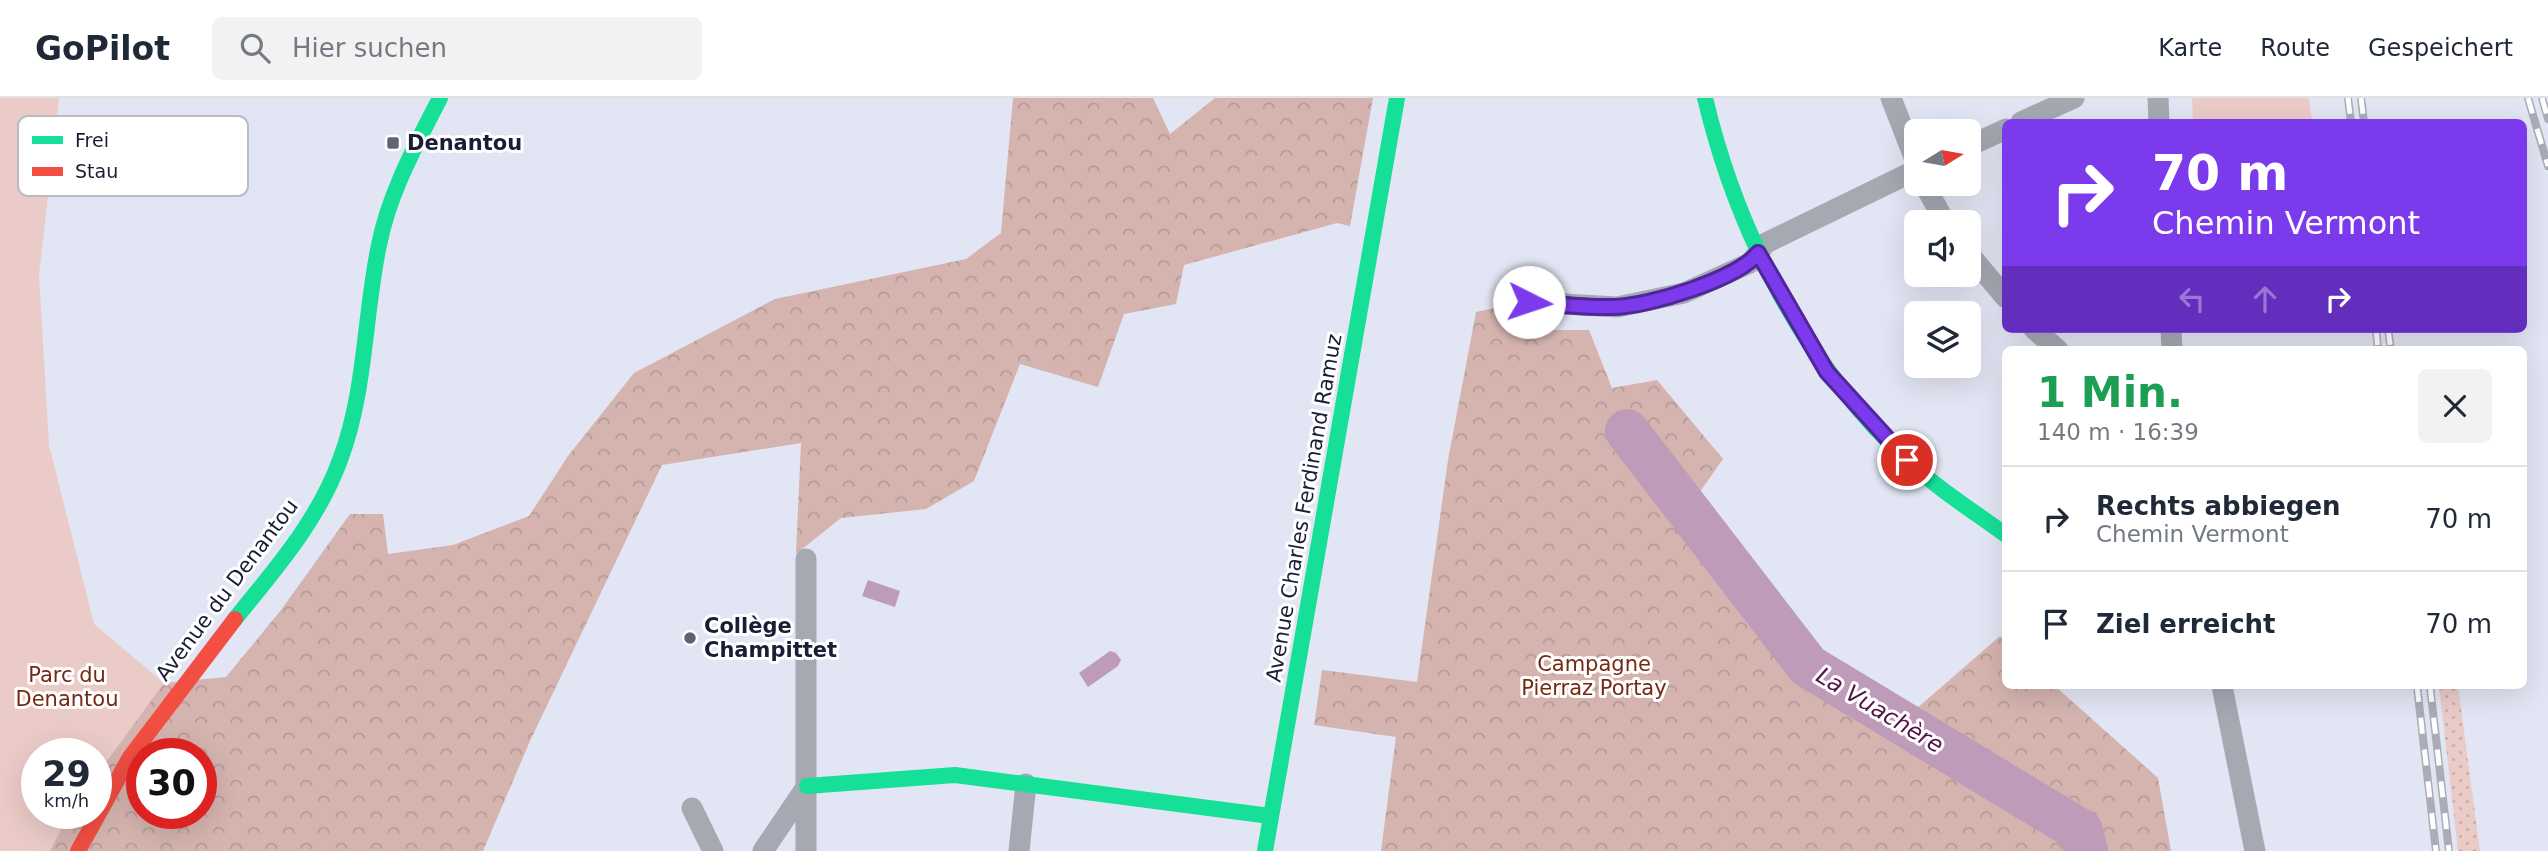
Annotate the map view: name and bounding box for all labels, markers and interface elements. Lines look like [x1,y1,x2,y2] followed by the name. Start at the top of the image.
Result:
[212,17,702,80] search box
[35,29,170,68] text: GoPilot
[236,29,274,67] icon: search
[292,33,447,63] text: Hier suchen
[2158,34,2222,62] text: Karte
[2260,34,2330,62] text: Route
[2368,34,2513,62] text: Gespeichert
[18,116,248,196] legend
[1904,119,1981,196] north arrow
[1904,119,1981,378] map controls
[75,129,109,151] text: Frei
[407,131,522,155] place label: Denantou
[385,135,401,151] marker: Denantou
[2152,145,2288,202] text: 70 m
[2037,147,2128,238] icon: right
[75,160,118,182] text: Stau
[2152,204,2420,242] text: Chemin Vermont
[1904,210,1981,287] button: sound
[1492,265,1566,339] position arrow
[2173,280,2211,318] icon: left
[2246,280,2284,318] icon: ahead
[2319,280,2357,318] icon: right
[1904,301,1981,378] button: layers
[1262,332,1346,684] street label: Avenue Charles Ferdinand Ramuz
[2037,368,2183,417] text: 1 Min.
[2418,369,2492,443] button: close
[2037,419,2199,445] text: 140 m · 16:39
[1877,430,1937,490] pin
[1888,441,1926,479] icon: arrive
[2096,491,2341,521] text: Rechts abbiegen
[151,495,303,685] street label: Avenue du Denantou
[2037,500,2075,538] icon: right
[2425,504,2492,534] text: 70 m
[2096,521,2289,547] text: Chemin Vermont
[2037,605,2075,643] icon: arrive
[2096,609,2276,639] text: Ziel erreicht
[2425,609,2492,639] text: 70 m
[704,614,837,662] place label: Collège Champittet
[682,630,698,646] marker: Collège Champittet
[1521,652,1667,700] park label: Campagne Pierraz Portay
[1812,662,1948,758] water label: La Vuachère
[16,663,118,711] park label: Parc du Denantou
[126,738,217,829] speed limit sign: 30
[42,754,91,794] text: 29
[44,790,89,811] text: km/h

